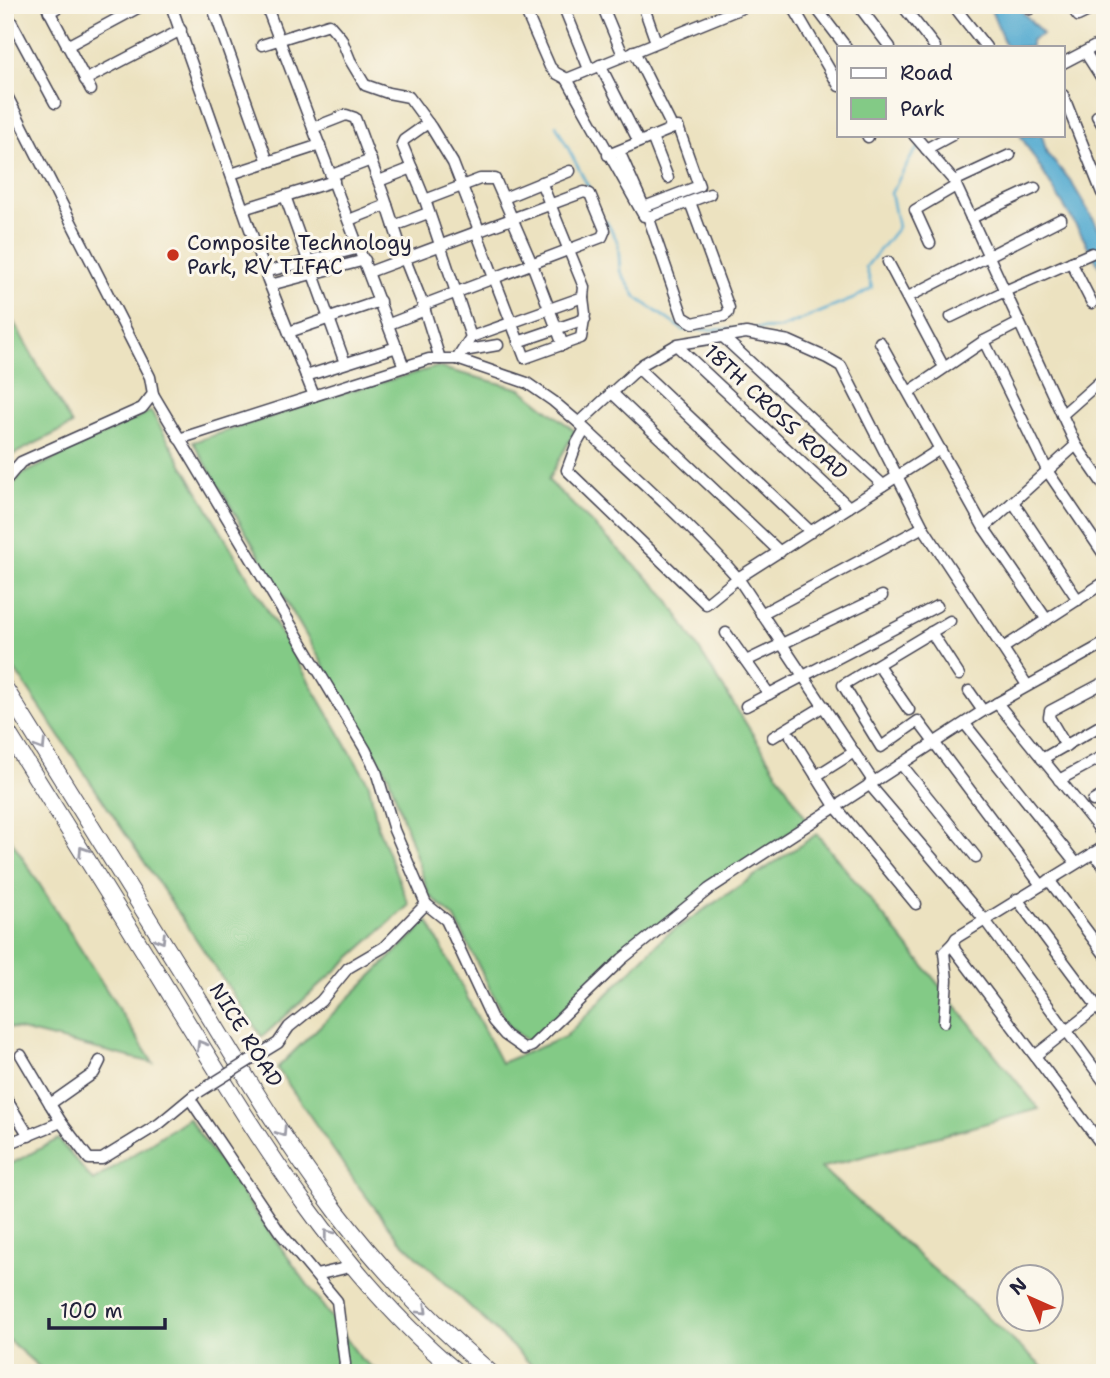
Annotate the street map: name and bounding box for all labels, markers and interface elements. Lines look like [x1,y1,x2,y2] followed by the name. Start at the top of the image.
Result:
[837,46,1064,136] legend
[900,59,953,87] text: Road
[900,95,945,123] text: Park
[187,229,412,281] place label: Composite Technology Park, RV TIFAC
[165,247,181,263] marker: Composite Technology Park, RV TIFAC
[698,338,854,486] street label: 18TH CROSS ROAD
[33,738,46,751] one-way arrow
[78,845,91,858] one-way arrow
[153,932,166,945] one-way arrow
[203,977,289,1093] street label: NICE ROAD
[197,1039,210,1052] one-way arrow
[273,1125,286,1138] one-way arrow
[323,1229,336,1241] one-way arrow
[995,1262,1064,1332] north arrow
[1004,1272,1032,1300] text: N
[49,1287,164,1331] scale bar
[60,1297,123,1325] text: 100 m
[415,1301,428,1314] one-way arrow

